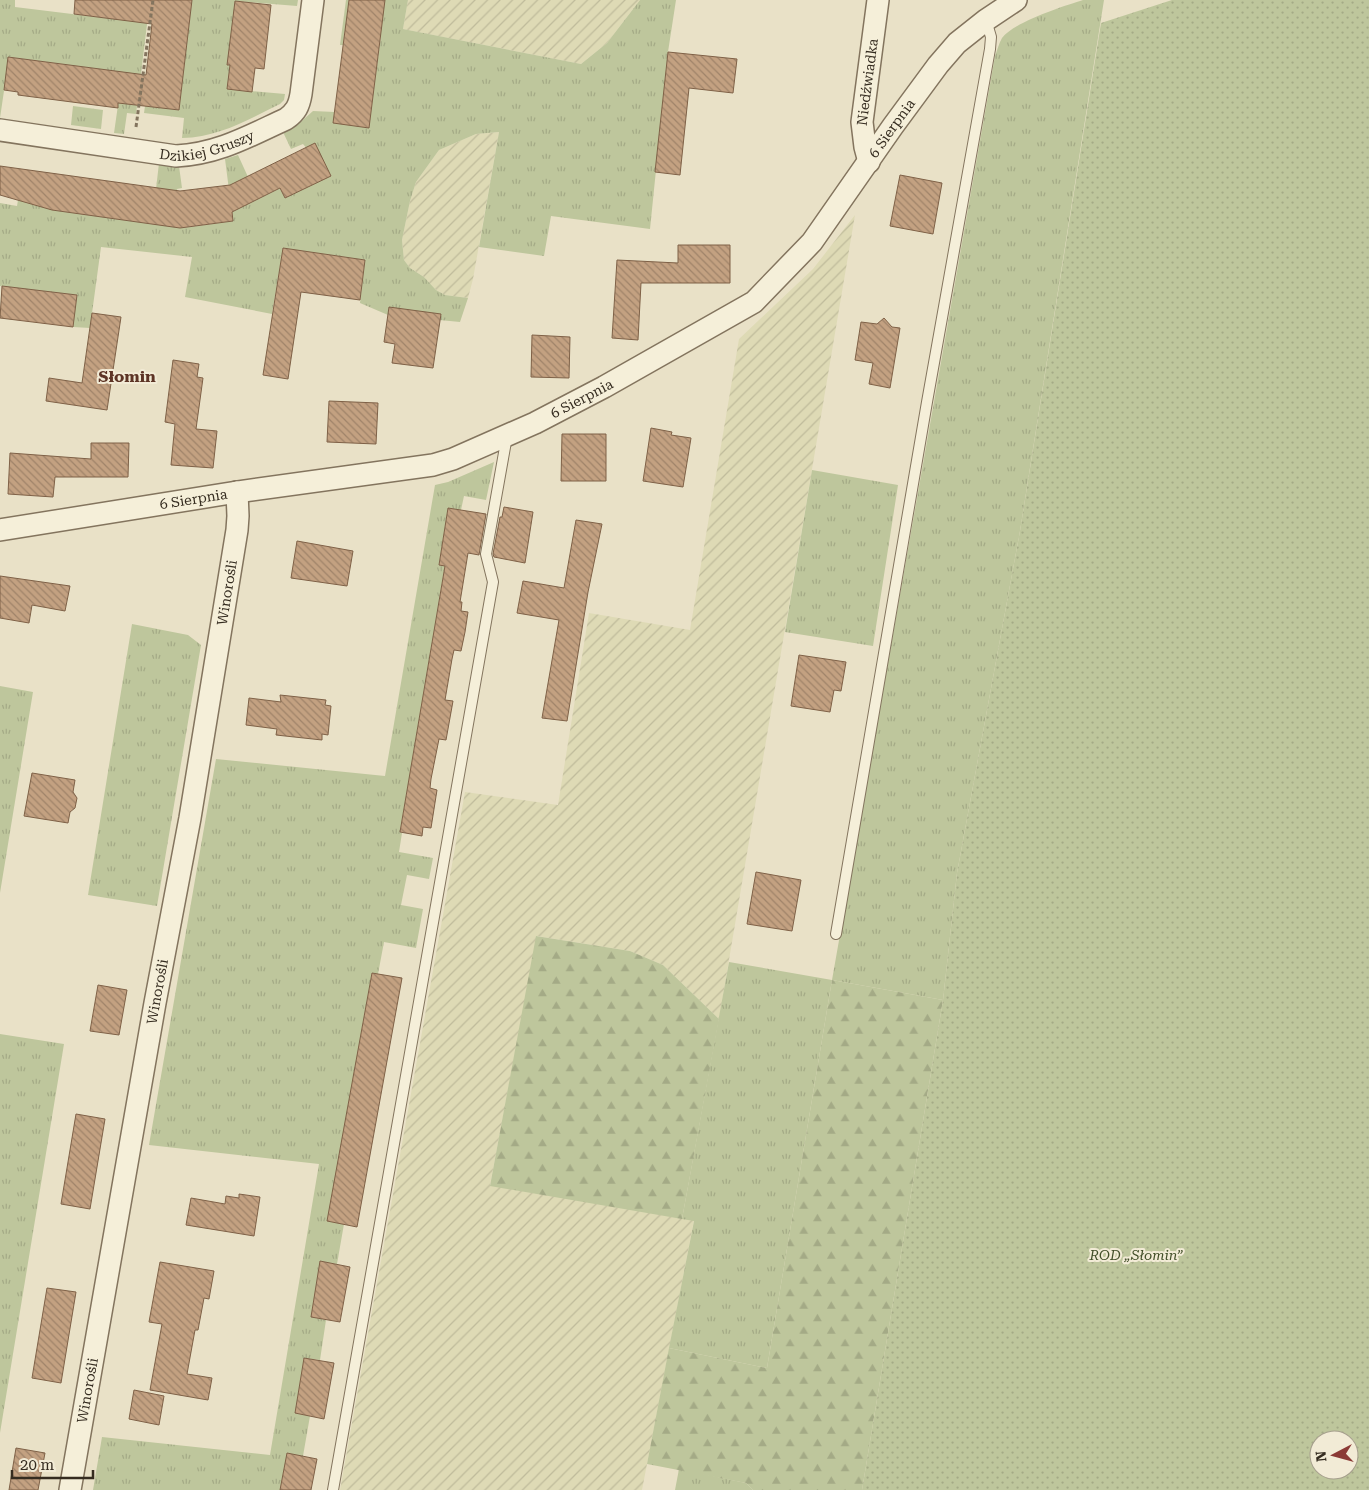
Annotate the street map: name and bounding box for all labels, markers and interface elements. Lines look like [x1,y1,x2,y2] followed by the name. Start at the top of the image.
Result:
[854,37,881,127] street label: Niedźwiadka
[865,95,918,161] street label: 6 Sierpnia
[158,127,257,164] street label: Dzikiej Gruszy
[98,367,156,386] district label: Słomin
[548,375,616,422] street label: 6 Sierpnia
[159,486,229,512] street label: 6 Sierpnia
[214,558,240,626] street label: Winorośli
[143,957,171,1025] street label: Winorośli
[1088,1247,1184,1263] park label: ROD „Słomin”
[74,1356,101,1424] street label: Winorośli
[1309,1430,1359,1480] north arrow
[12,1448,94,1480] scale bar
[1313,1450,1330,1463] text: N
[20,1456,55,1474] text: 20 m

